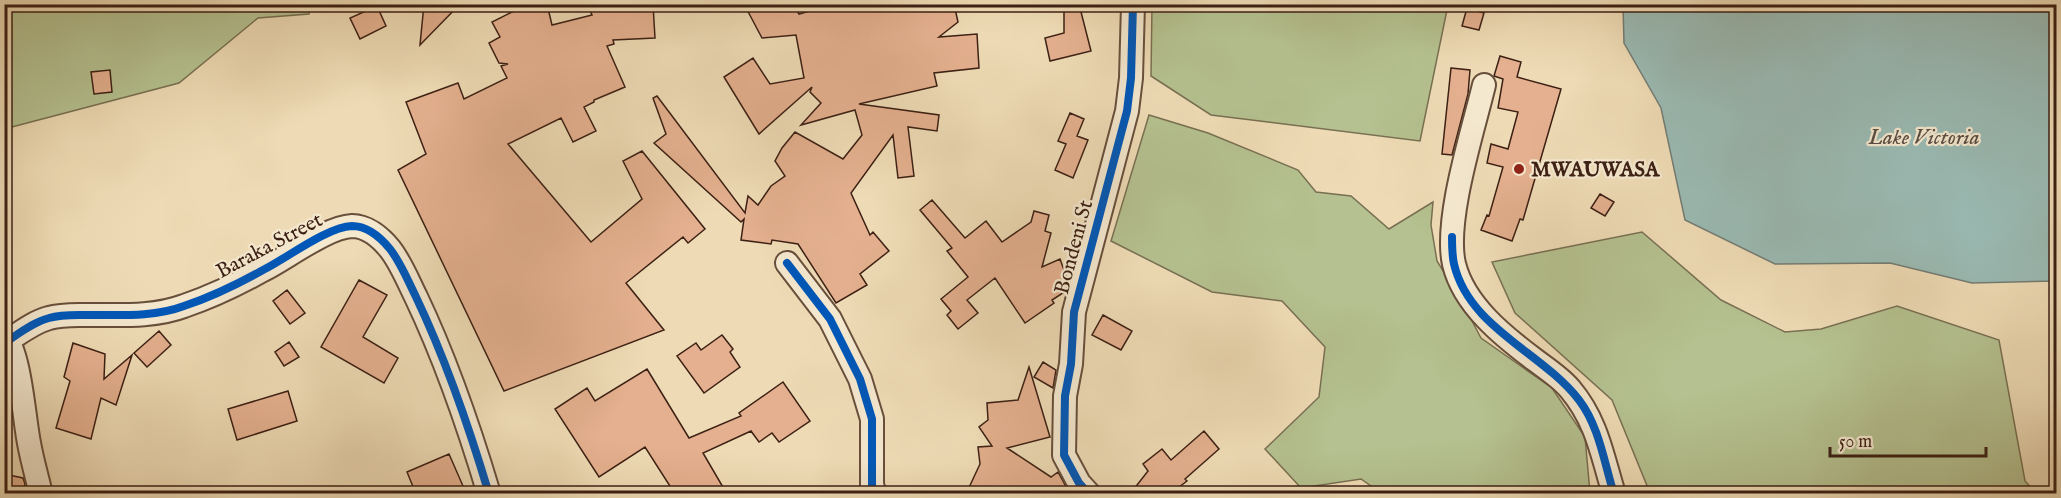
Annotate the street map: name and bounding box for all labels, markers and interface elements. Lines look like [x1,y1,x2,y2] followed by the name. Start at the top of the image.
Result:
[1868,124,1980,152] water label: Lake Victoria
[1531,157,1661,184] place label: MWAUWASA
[1512,162,1526,176] marker: MWAUWASA
[1049,197,1100,298] street label: Bondeni St
[212,207,328,286] street label: Baraka Street
[1830,420,1986,458] scale bar
[1839,431,1872,454] text: 50 m

